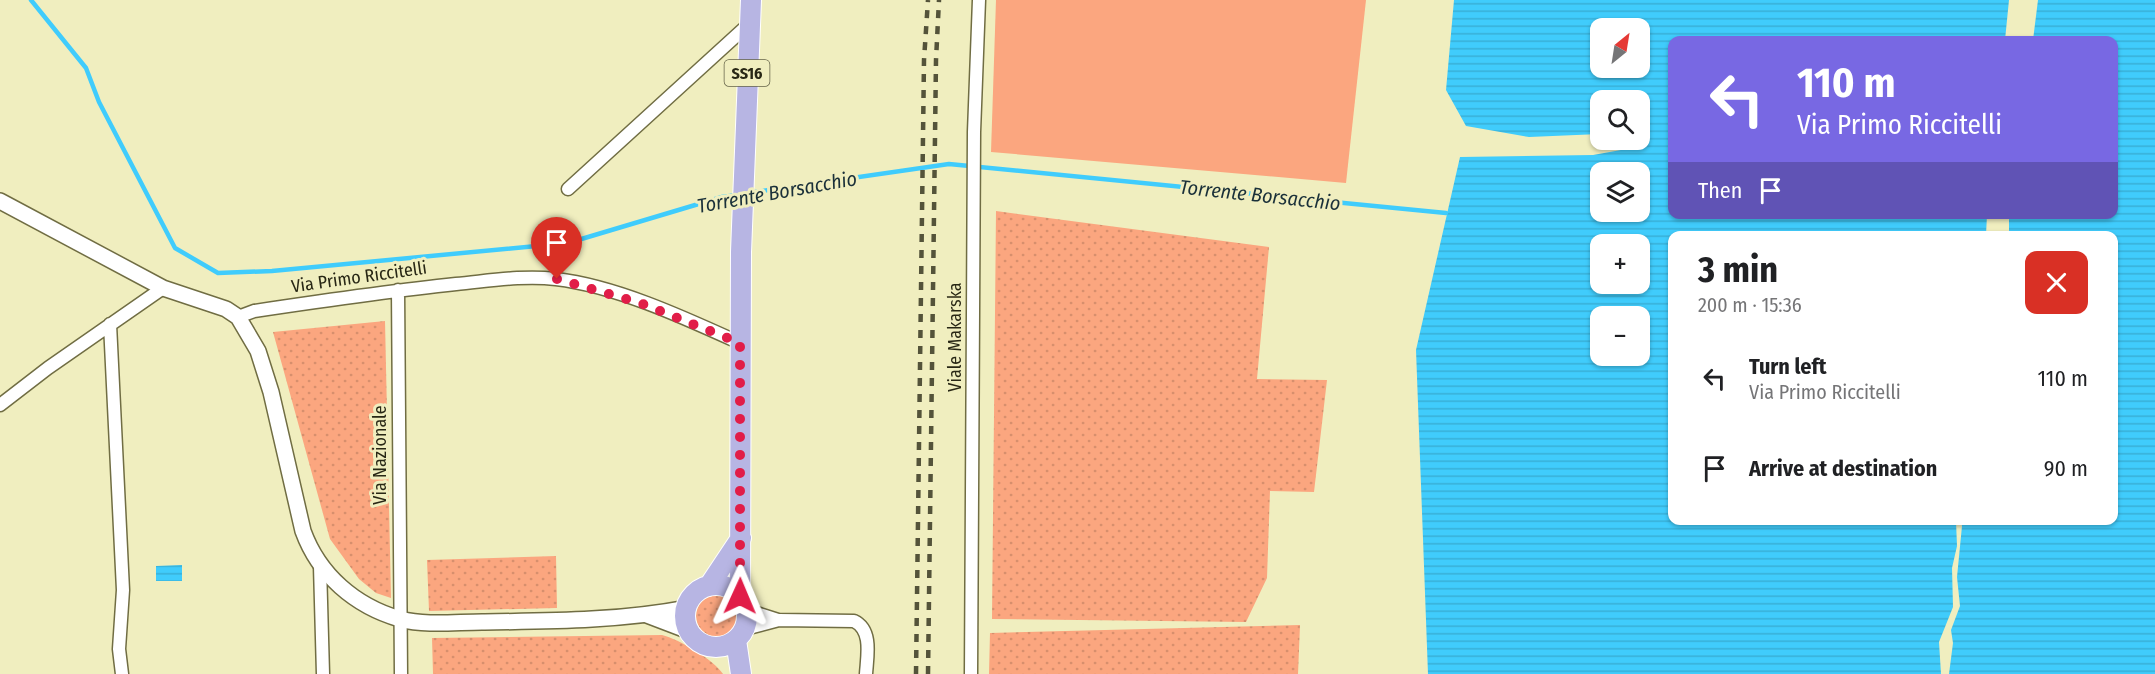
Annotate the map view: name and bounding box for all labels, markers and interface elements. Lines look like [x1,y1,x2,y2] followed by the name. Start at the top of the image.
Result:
[1590,18,1650,78] north arrow
[1590,18,1650,366] map controls
[1797,58,1896,108] text: 110 m
[724,60,770,86] road number: SS16
[1698,60,1776,138] icon: left
[1590,90,1650,150] button: search
[1797,109,2002,141] text: Via Primo Riccitelli
[1590,162,1650,222] button: layers
[695,166,859,218] water label: Torrente Borsacchio
[1754,174,1787,207] icon: arrive
[1178,175,1342,215] water label: Torrente Borsacchio
[1698,177,1742,204] text: Then
[531,217,582,279] pin
[540,226,573,259] icon: arrive
[1590,234,1650,294] button: +
[1698,248,1778,292] text: 3 min
[2025,251,2088,314] button: close
[290,257,428,297] street label: Via Primo Riccitelli
[944,282,966,392] street label: Viale Makarska
[1698,293,1802,317] text: 200 m · 15:36
[1590,306,1650,366] button: −
[1749,353,1827,380] text: Turn left
[1698,362,1731,395] icon: left
[2038,365,2088,392] text: 110 m
[1749,380,1901,404] text: Via Primo Riccitelli
[369,405,391,505] street label: Via Nazionale
[1698,452,1731,485] icon: arrive
[1749,455,1937,482] text: Arrive at destination
[2044,455,2088,482] text: 90 m
[708,564,772,628] position arrow

